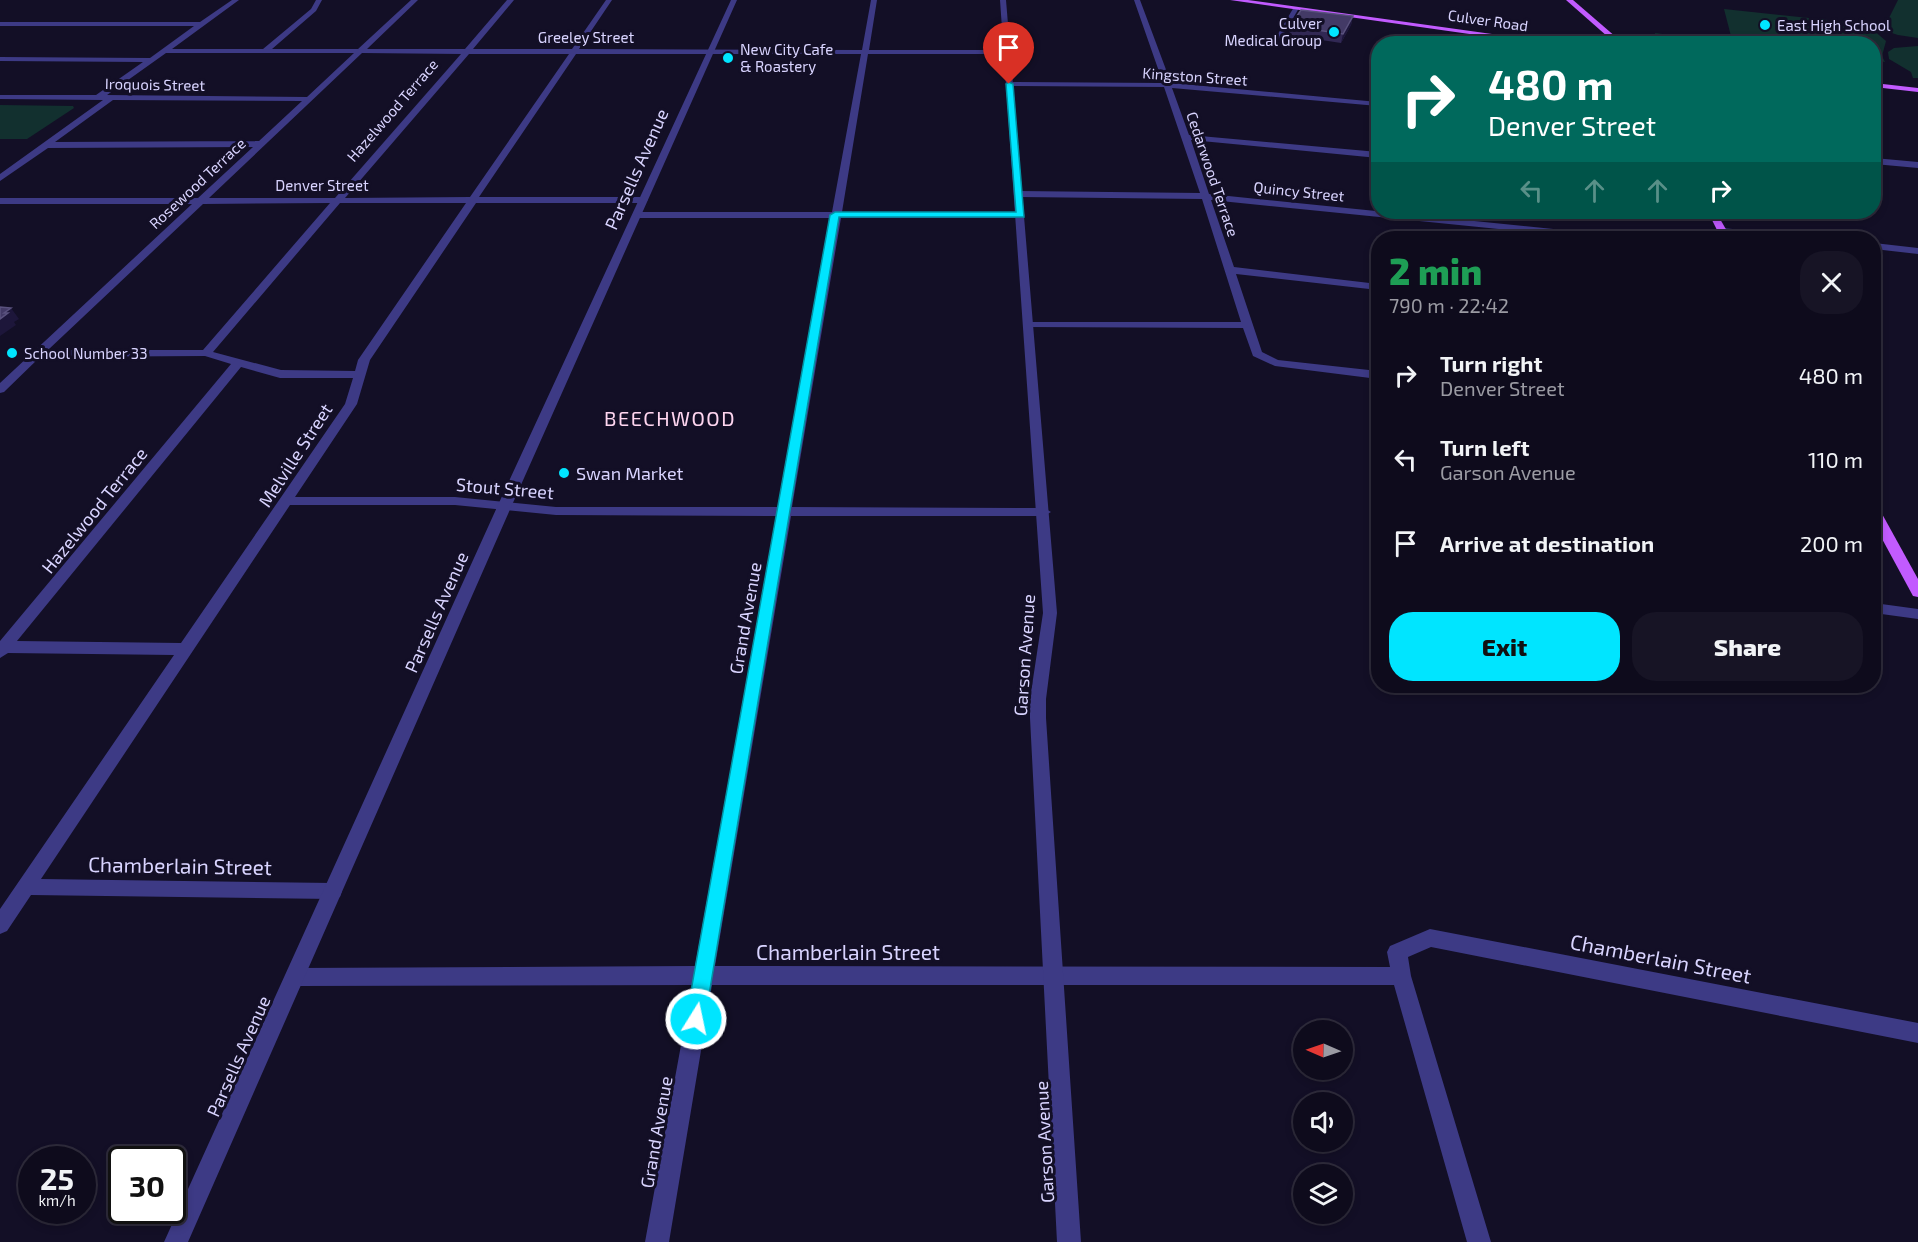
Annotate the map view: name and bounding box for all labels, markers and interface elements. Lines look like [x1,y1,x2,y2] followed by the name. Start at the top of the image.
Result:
[1447,5,1529,35] street label: Culver Road
[1224,14,1322,49] place label: Culver Medical Group
[1777,16,1891,34] place label: East High School
[1758,18,1772,32] marker: East High School
[983,22,1034,84] pin
[1327,25,1341,39] marker: Culver Medical Group
[538,28,635,46] street label: Greeley Street
[992,31,1025,64] icon: arrive
[740,40,833,75] place label: New City Cafe & Roastery
[721,51,735,65] marker: New City Cafe & Roastery
[343,55,441,165] street label: Hazelwood Terrace
[1488,58,1614,108] text: 480 m
[1389,60,1467,138] icon: right
[1142,63,1248,89] street label: Kingston Street
[105,74,206,94] street label: Iroquois Street
[599,105,673,233] street label: Parsells Avenue
[1183,109,1243,239] street label: Cedarwood Terrace
[1488,109,1656,141] text: Denver Street
[145,134,249,232] street label: Rosewood Terrace
[1515,174,1548,207] icon: left
[1578,174,1611,207] icon: ahead
[1641,174,1674,207] icon: ahead
[1704,174,1737,207] icon: right
[275,176,369,194] street label: Denver Street
[1253,177,1345,206] street label: Quincy Street
[1389,249,1482,292] text: 2 min
[1800,251,1863,314] button: close
[1389,293,1509,317] text: 790 m · 22:42
[24,344,148,362] place label: School Number 33
[5,346,19,360] marker: School Number 33
[1440,350,1542,376] text: Turn right
[1389,359,1422,392] icon: right
[1799,362,1863,388] text: 480 m
[1440,376,1565,400] text: Denver Street
[253,399,337,511] street label: Melville Street
[604,406,736,430] district label: BEECHWOOD
[1440,434,1529,460] text: Turn left
[36,443,152,577] street label: Hazelwood Terrace
[1389,443,1422,476] icon: left
[1808,446,1863,472] text: 110 m
[1440,460,1576,484] text: Garson Avenue
[576,462,684,484] place label: Swan Market
[557,466,571,480] marker: Swan Market
[455,473,555,503] street label: Stout Street
[1389,527,1422,560] icon: arrive
[1440,530,1654,556] text: Arrive at destination
[1800,530,1863,556] text: 200 m
[399,548,473,676] street label: Parsells Avenue
[724,560,766,676] street label: Grand Avenue
[1009,593,1039,717] street label: Garson Avenue
[1389,612,1620,681] button: Exit
[1632,612,1863,681] button: Share
[88,851,272,879] street label: Chamberlain Street
[1568,928,1754,988] street label: Chamberlain Street
[756,939,940,964] street label: Chamberlain Street
[664,987,728,1051] position arrow
[201,992,275,1120] street label: Parsells Avenue
[1293,1020,1353,1080] north arrow
[1293,1020,1353,1224] map controls
[635,1074,677,1190] street label: Grand Avenue
[1030,1080,1058,1204] street label: Garson Avenue
[1293,1092,1353,1152] button: sound
[108,1146,186,1224] speed limit sign: 30
[40,1160,74,1196] text: 25
[1293,1164,1353,1224] button: layers
[38,1191,76,1209] text: km/h

